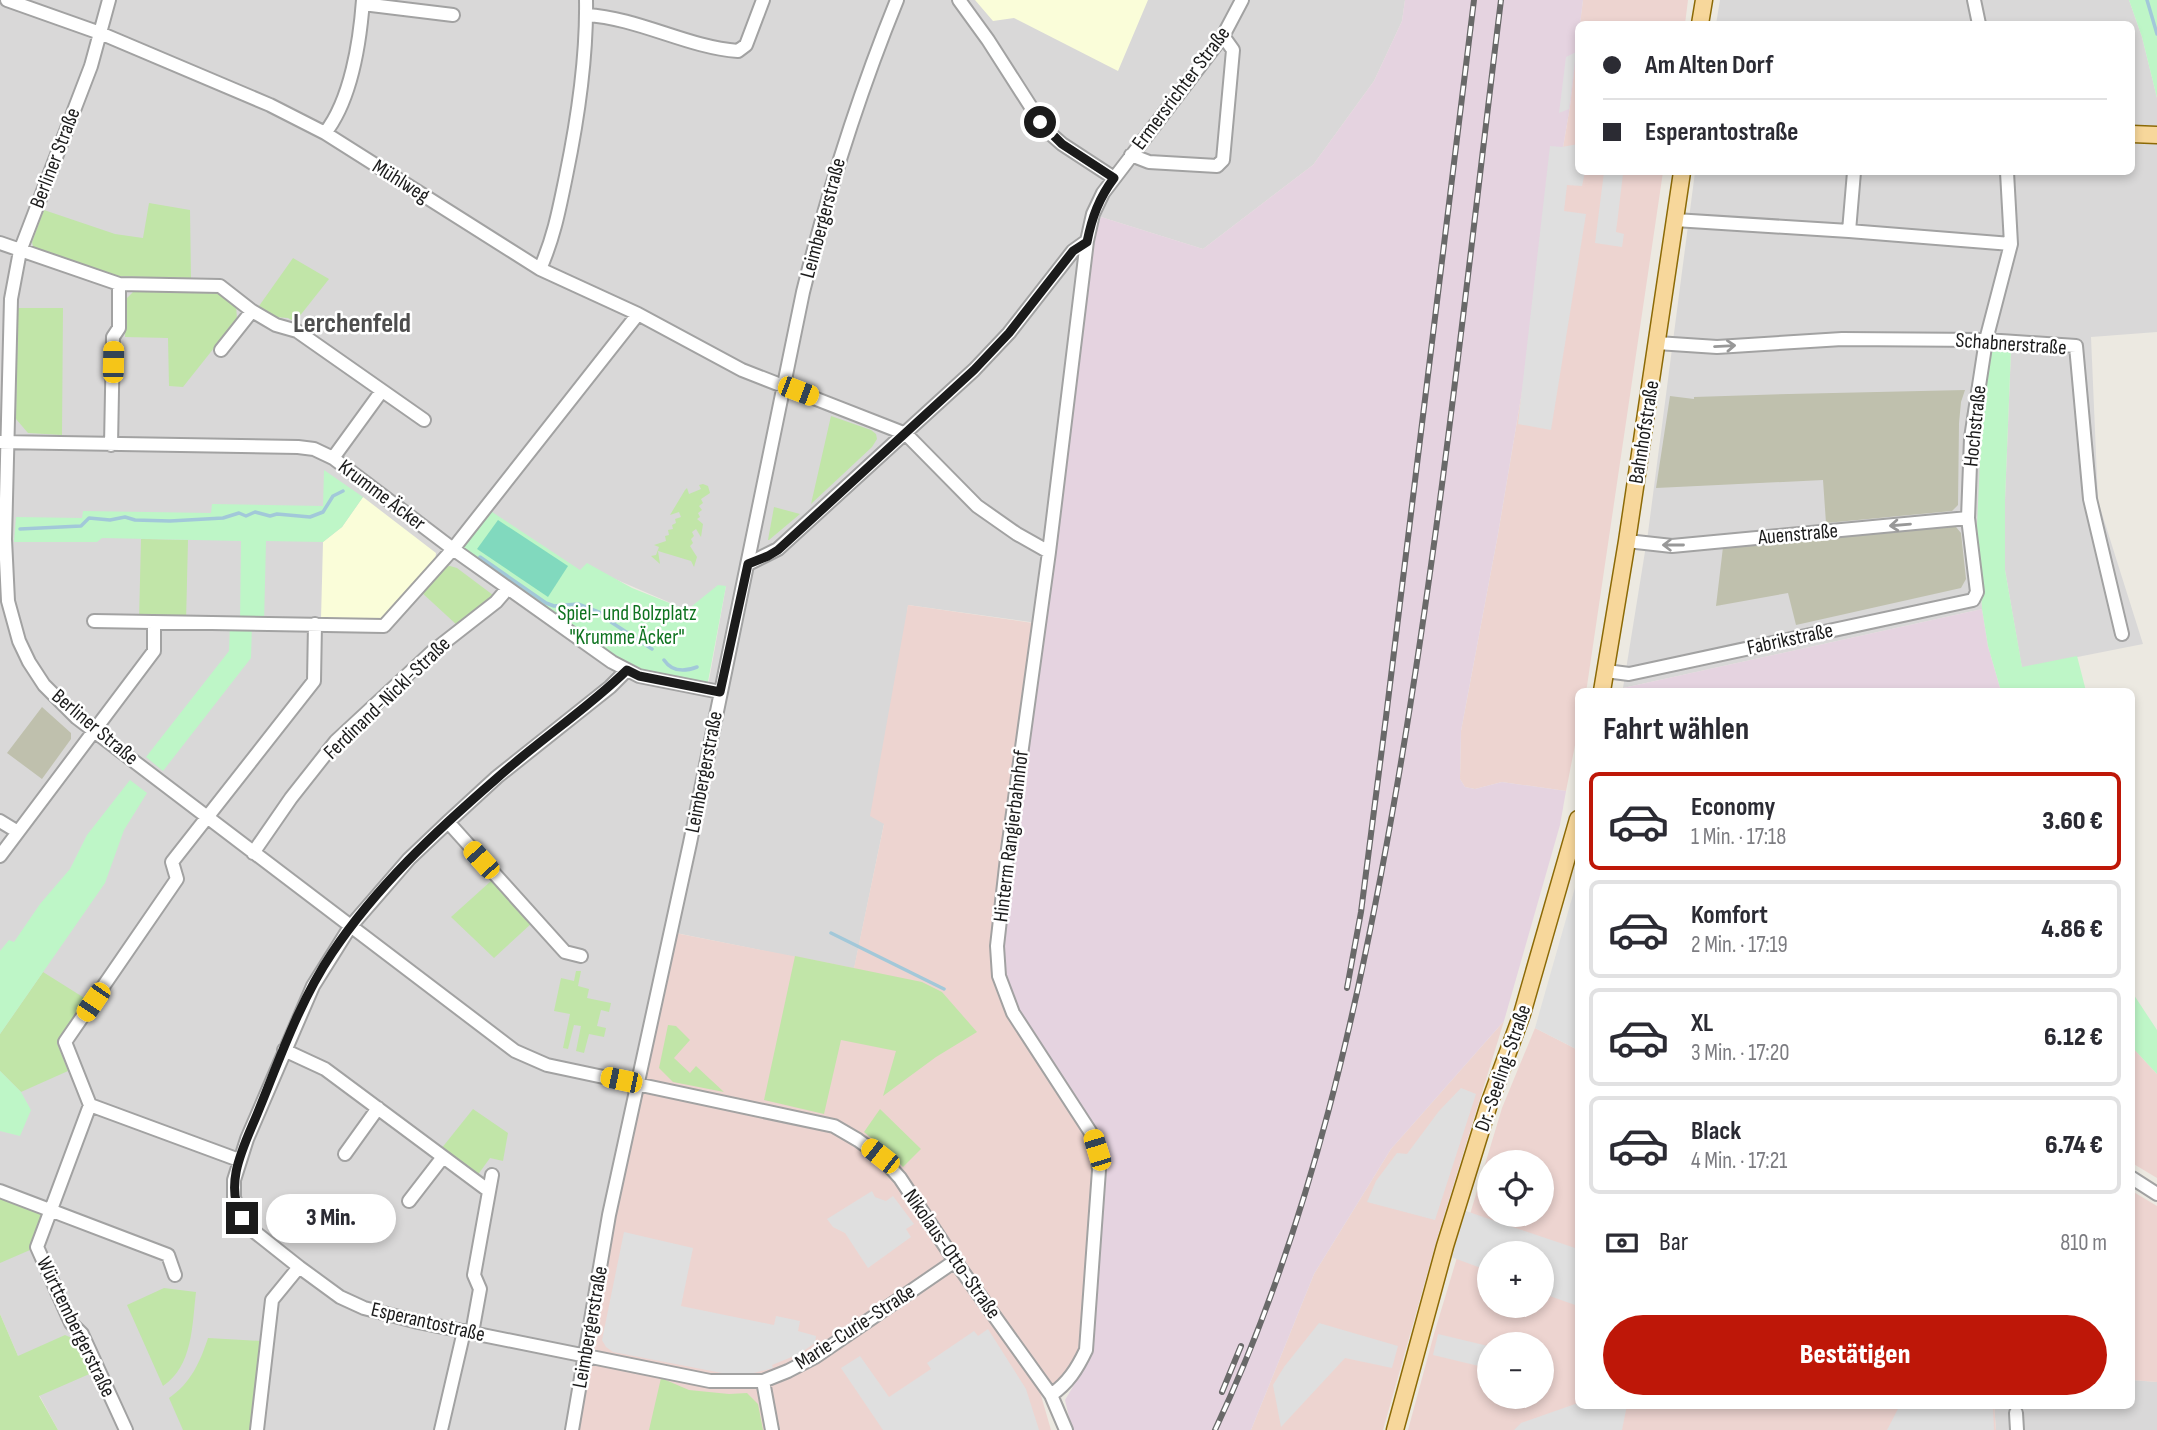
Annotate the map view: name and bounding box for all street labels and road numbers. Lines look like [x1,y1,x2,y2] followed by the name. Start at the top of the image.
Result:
[1127,21,1235,155] street label: Ermersrichter Straße
[24,104,86,212] street label: Berliner Straße
[368,154,434,208] street label: Mühlweg
[795,155,851,281] street label: Leimbergerstraße
[1955,328,2067,360] street label: Schabnerstraße
[1624,379,1664,485] street label: Bahnhofstraße
[1958,384,1992,468] street label: Hochstraße
[333,454,431,536] street label: Krumme Äcker
[1756,518,1839,550] street label: Auenstraße
[1745,618,1835,660] street label: Fabrikstraße
[319,631,455,765] street label: Ferdinand-Nickl-Straße
[47,684,143,770] street label: Berliner Straße
[680,709,728,835] street label: Leimbergerstraße
[988,748,1034,923] street label: Hinterm Rangierbahnhof
[1470,1001,1536,1135] street label: Dr.-Seeling-Straße
[898,1184,1006,1324] street label: Nikolaus-Otto-Straße
[31,1253,121,1401] street label: Württembergerstraße
[567,1264,613,1390] street label: Leimbergerstraße
[790,1279,920,1375] street label: Marie-Curie-Straße
[369,1297,487,1347] street label: Esperantostraße

